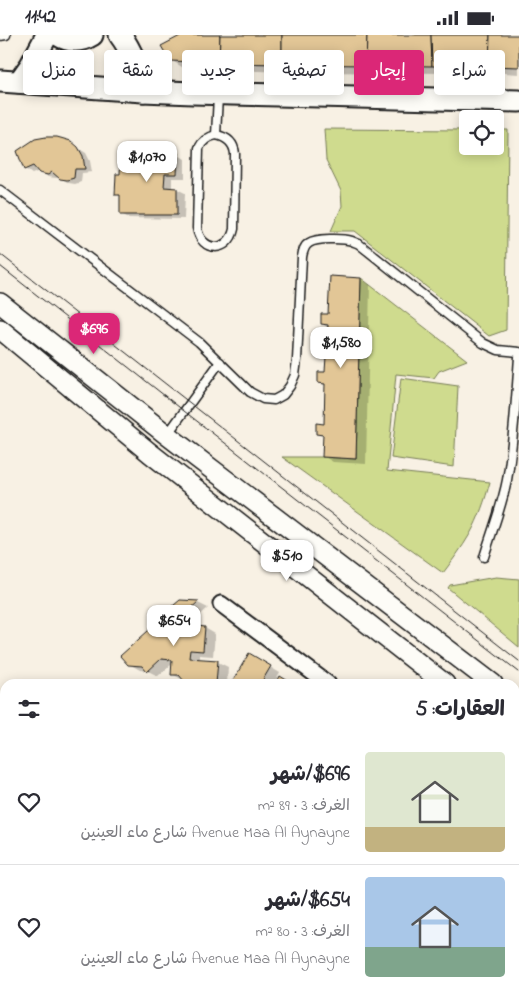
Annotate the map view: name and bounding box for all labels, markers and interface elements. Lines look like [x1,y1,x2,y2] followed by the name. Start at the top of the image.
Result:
[25,4,56,31] text: 11:42
[23,50,94,95] chip: منزل
[104,50,172,95] chip: شقة
[182,50,254,95] chip: جديد
[264,50,344,95] chip: تصفية
[354,50,424,95] chip: إيجار
[434,50,505,95] chip: شراء
[459,110,504,155] map controls
[459,110,504,155] button: locate
[106,141,188,183] pin: $1,070
[128,145,166,169] text: $1,070
[64,313,124,355] pin: $696
[80,317,108,341] text: $696
[300,327,382,369] pin: $1,580
[321,331,361,355] text: $1,580
[257,539,317,582] pin: $510
[272,544,302,568] text: $510
[144,605,204,647] pin: $654
[158,609,190,633] text: $654
[15,695,43,723] icon: filters
[416,695,505,725] text: العقارات: 5
[271,760,350,790] text: $696/شهر
[405,772,465,832] icon: home
[15,788,43,816] icon: heart
[258,794,350,818] text: الغرف: 3 · 89 m²
[80,821,350,845] text: Avenue Maa Al Aynayne شارع ماء العينين
[266,886,350,916] text: $654/شهر
[405,897,465,957] icon: home
[15,913,43,941] icon: heart
[256,920,350,944] text: الغرف: 3 · 80 m²
[80,947,350,971] text: Avenue Maa Al Aynayne شارع ماء العينين

